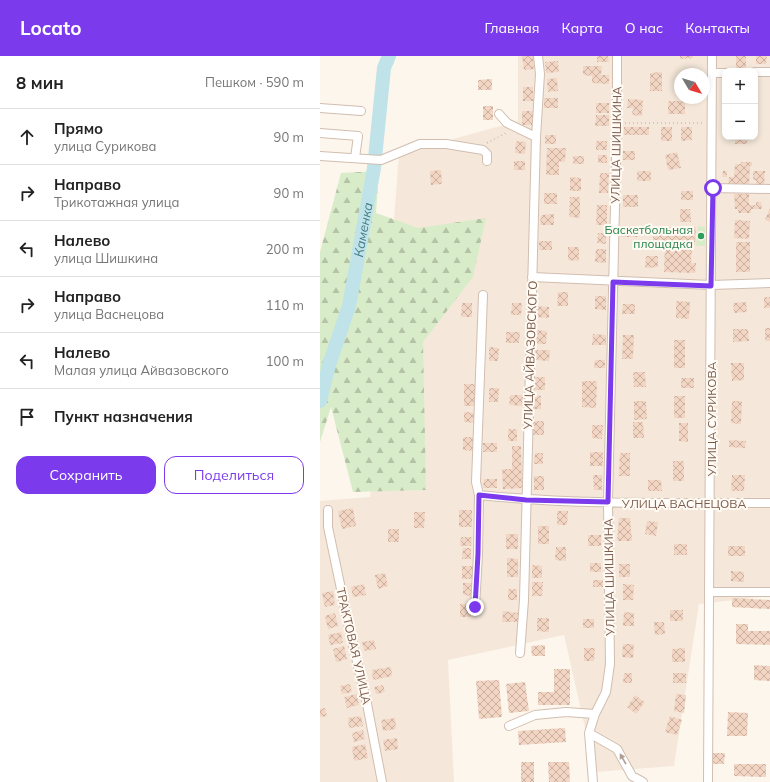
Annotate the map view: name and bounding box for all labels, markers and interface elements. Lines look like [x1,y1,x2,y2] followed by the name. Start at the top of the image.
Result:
[20,16,81,40] text: Locato
[485,19,540,37] text: Главная
[562,19,603,37] text: Карта
[625,19,663,37] text: О нас
[685,19,750,37] text: Контакты
[674,68,710,104] north arrow
[722,68,758,140] map controls
[722,68,758,104] button: +
[16,72,64,93] text: 8 мин
[205,74,304,90] text: Пешком · 590 m
[607,86,625,205] street label: УЛИЦА ШИШКИНА
[722,104,758,140] button: −
[54,119,103,138] text: Прямо
[16,126,38,148] icon: ahead
[274,129,304,145] text: 90 m
[54,138,156,154] text: улица Сурикова
[54,175,121,194] text: Направо
[704,179,722,197] route start
[16,182,38,204] icon: right
[274,185,304,201] text: 90 m
[54,194,180,210] text: Трикотажная улица
[350,201,376,258] water label: Каменка
[604,222,693,251] place label: Баскетбольная площадка
[54,231,110,250] text: Налево
[696,231,706,241] marker: Баскетбольная площадка
[16,238,38,260] icon: left
[266,241,304,257] text: 200 m
[54,250,158,266] text: улица Шишкина
[520,280,540,431] street label: УЛИЦА АЙВАЗОВСКОГО
[54,287,121,306] text: Направо
[16,294,38,316] icon: right
[266,297,304,313] text: 110 m
[54,306,164,322] text: улица Васнецова
[54,343,110,362] text: Налево
[16,350,38,372] icon: left
[266,353,304,369] text: 100 m
[54,362,229,378] text: Малая улица Айвазовского
[704,362,719,477] street label: УЛИЦА СУРИКОВА
[16,406,38,428] icon: arrive
[54,407,193,426] text: Пункт назначения
[16,456,156,494] button: Сохранить
[164,456,304,494] button: Поделиться
[621,496,746,511] street label: УЛИЦА ВАСНЕЦОВА
[600,518,618,637] street label: УЛИЦА ШИШКИНА
[333,586,375,706] street label: ТРАКТОВАЯ УЛИЦА
[466,598,484,616] route end
[619,753,626,765] one-way arrow

